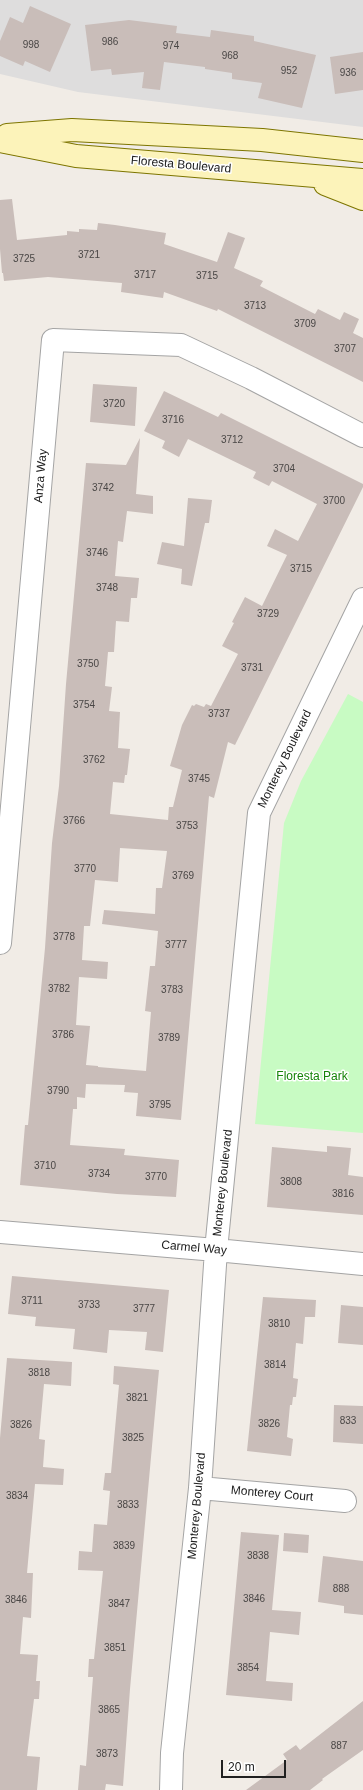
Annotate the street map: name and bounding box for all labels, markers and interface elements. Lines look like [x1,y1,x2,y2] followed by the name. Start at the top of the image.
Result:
[102,36,118,48] house number: 986
[23,39,39,51] house number: 998
[163,40,179,52] house number: 974
[222,50,238,62] house number: 968
[281,65,297,77] house number: 952
[340,67,356,79] house number: 936
[130,153,232,177] street label: Floresta Boulevard
[78,249,100,261] house number: 3721
[13,253,35,265] house number: 3725
[134,269,156,281] house number: 3717
[196,270,218,282] house number: 3715
[244,300,266,312] house number: 3713
[294,318,316,330] house number: 3709
[334,343,356,355] house number: 3707
[103,398,125,410] house number: 3720
[162,414,184,426] house number: 3716
[221,434,243,446] house number: 3712
[31,448,51,504] street label: Anza Way
[273,463,295,475] house number: 3704
[92,482,114,494] house number: 3742
[323,495,345,507] house number: 3700
[86,547,108,559] house number: 3746
[290,563,312,575] house number: 3715
[96,582,118,594] house number: 3748
[257,608,279,620] house number: 3729
[77,658,99,670] house number: 3750
[241,662,263,674] house number: 3731
[73,699,95,711] house number: 3754
[208,708,230,720] house number: 3737
[255,708,315,810] street label: Monterey Boulevard
[83,754,105,766] house number: 3762
[188,773,210,785] house number: 3745
[63,815,85,827] house number: 3766
[176,820,198,832] house number: 3753
[74,863,96,875] house number: 3770
[172,870,194,882] house number: 3769
[53,931,75,943] house number: 3778
[165,939,187,951] house number: 3777
[48,983,70,995] house number: 3782
[161,984,183,996] house number: 3783
[52,1029,74,1041] house number: 3786
[158,1032,180,1044] house number: 3789
[276,1070,348,1084] park label: Floresta Park
[47,1085,69,1097] house number: 3790
[149,1099,171,1111] house number: 3795
[210,1129,236,1237] street label: Monterey Boulevard
[34,1160,56,1172] house number: 3710
[88,1168,110,1180] house number: 3734
[145,1171,167,1183] house number: 3770
[280,1176,302,1188] house number: 3808
[332,1188,354,1200] house number: 3816
[161,1238,227,1258] street label: Carmel Way
[21,1295,43,1307] house number: 3711
[78,1299,100,1311] house number: 3733
[133,1303,155,1315] house number: 3777
[268,1318,290,1330] house number: 3810
[264,1359,286,1371] house number: 3814
[28,1367,50,1379] house number: 3818
[126,1392,148,1404] house number: 3821
[340,1415,356,1427] house number: 833
[258,1418,280,1430] house number: 3826
[10,1419,32,1431] house number: 3826
[122,1432,144,1444] house number: 3825
[185,1452,209,1560] street label: Monterey Boulevard
[230,1483,314,1505] street label: Monterey Court
[6,1490,28,1502] house number: 3834
[117,1499,139,1511] house number: 3833
[113,1540,135,1552] house number: 3839
[247,1550,269,1562] house number: 3838
[333,1583,349,1595] house number: 888
[243,1593,265,1605] house number: 3846
[5,1594,27,1606] house number: 3846
[108,1598,130,1610] house number: 3847
[104,1642,126,1654] house number: 3851
[237,1662,259,1674] house number: 3854
[98,1704,120,1716] house number: 3865
[331,1740,347,1752] house number: 887
[96,1748,118,1760] house number: 3873
[223,1752,288,1778] scale bar
[228,1760,255,1774] text: 20 m

